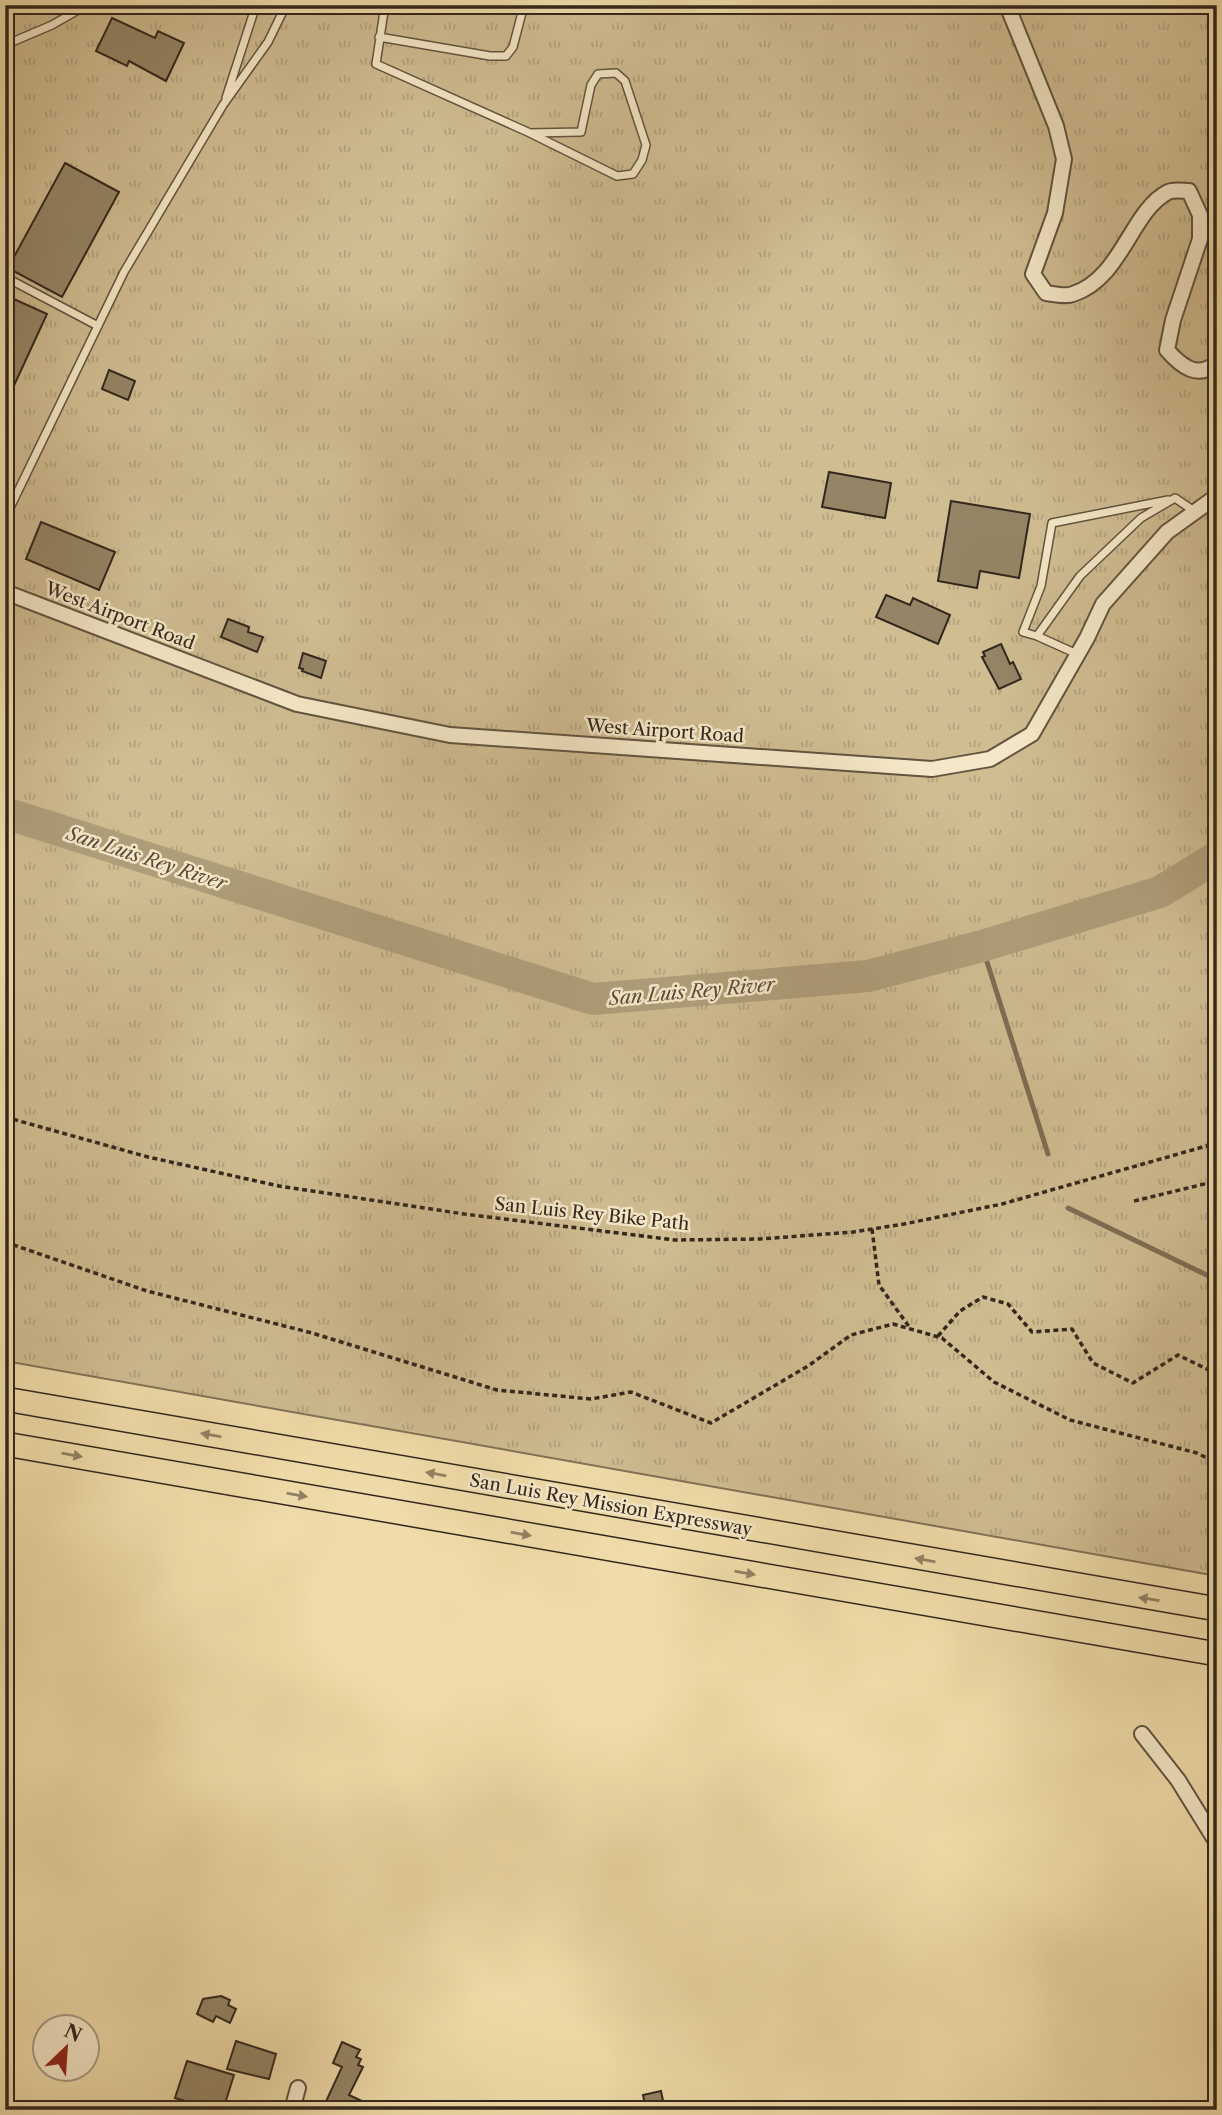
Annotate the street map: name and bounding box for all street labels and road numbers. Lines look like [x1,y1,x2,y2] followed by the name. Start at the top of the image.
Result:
[41,577,198,655] street label: West Airport Road
[584,714,745,747] street label: West Airport Road
[494,1193,690,1235] street label: San Luis Rey Bike Path
[468,1469,755,1541] street label: San Luis Rey Mission Expressway

